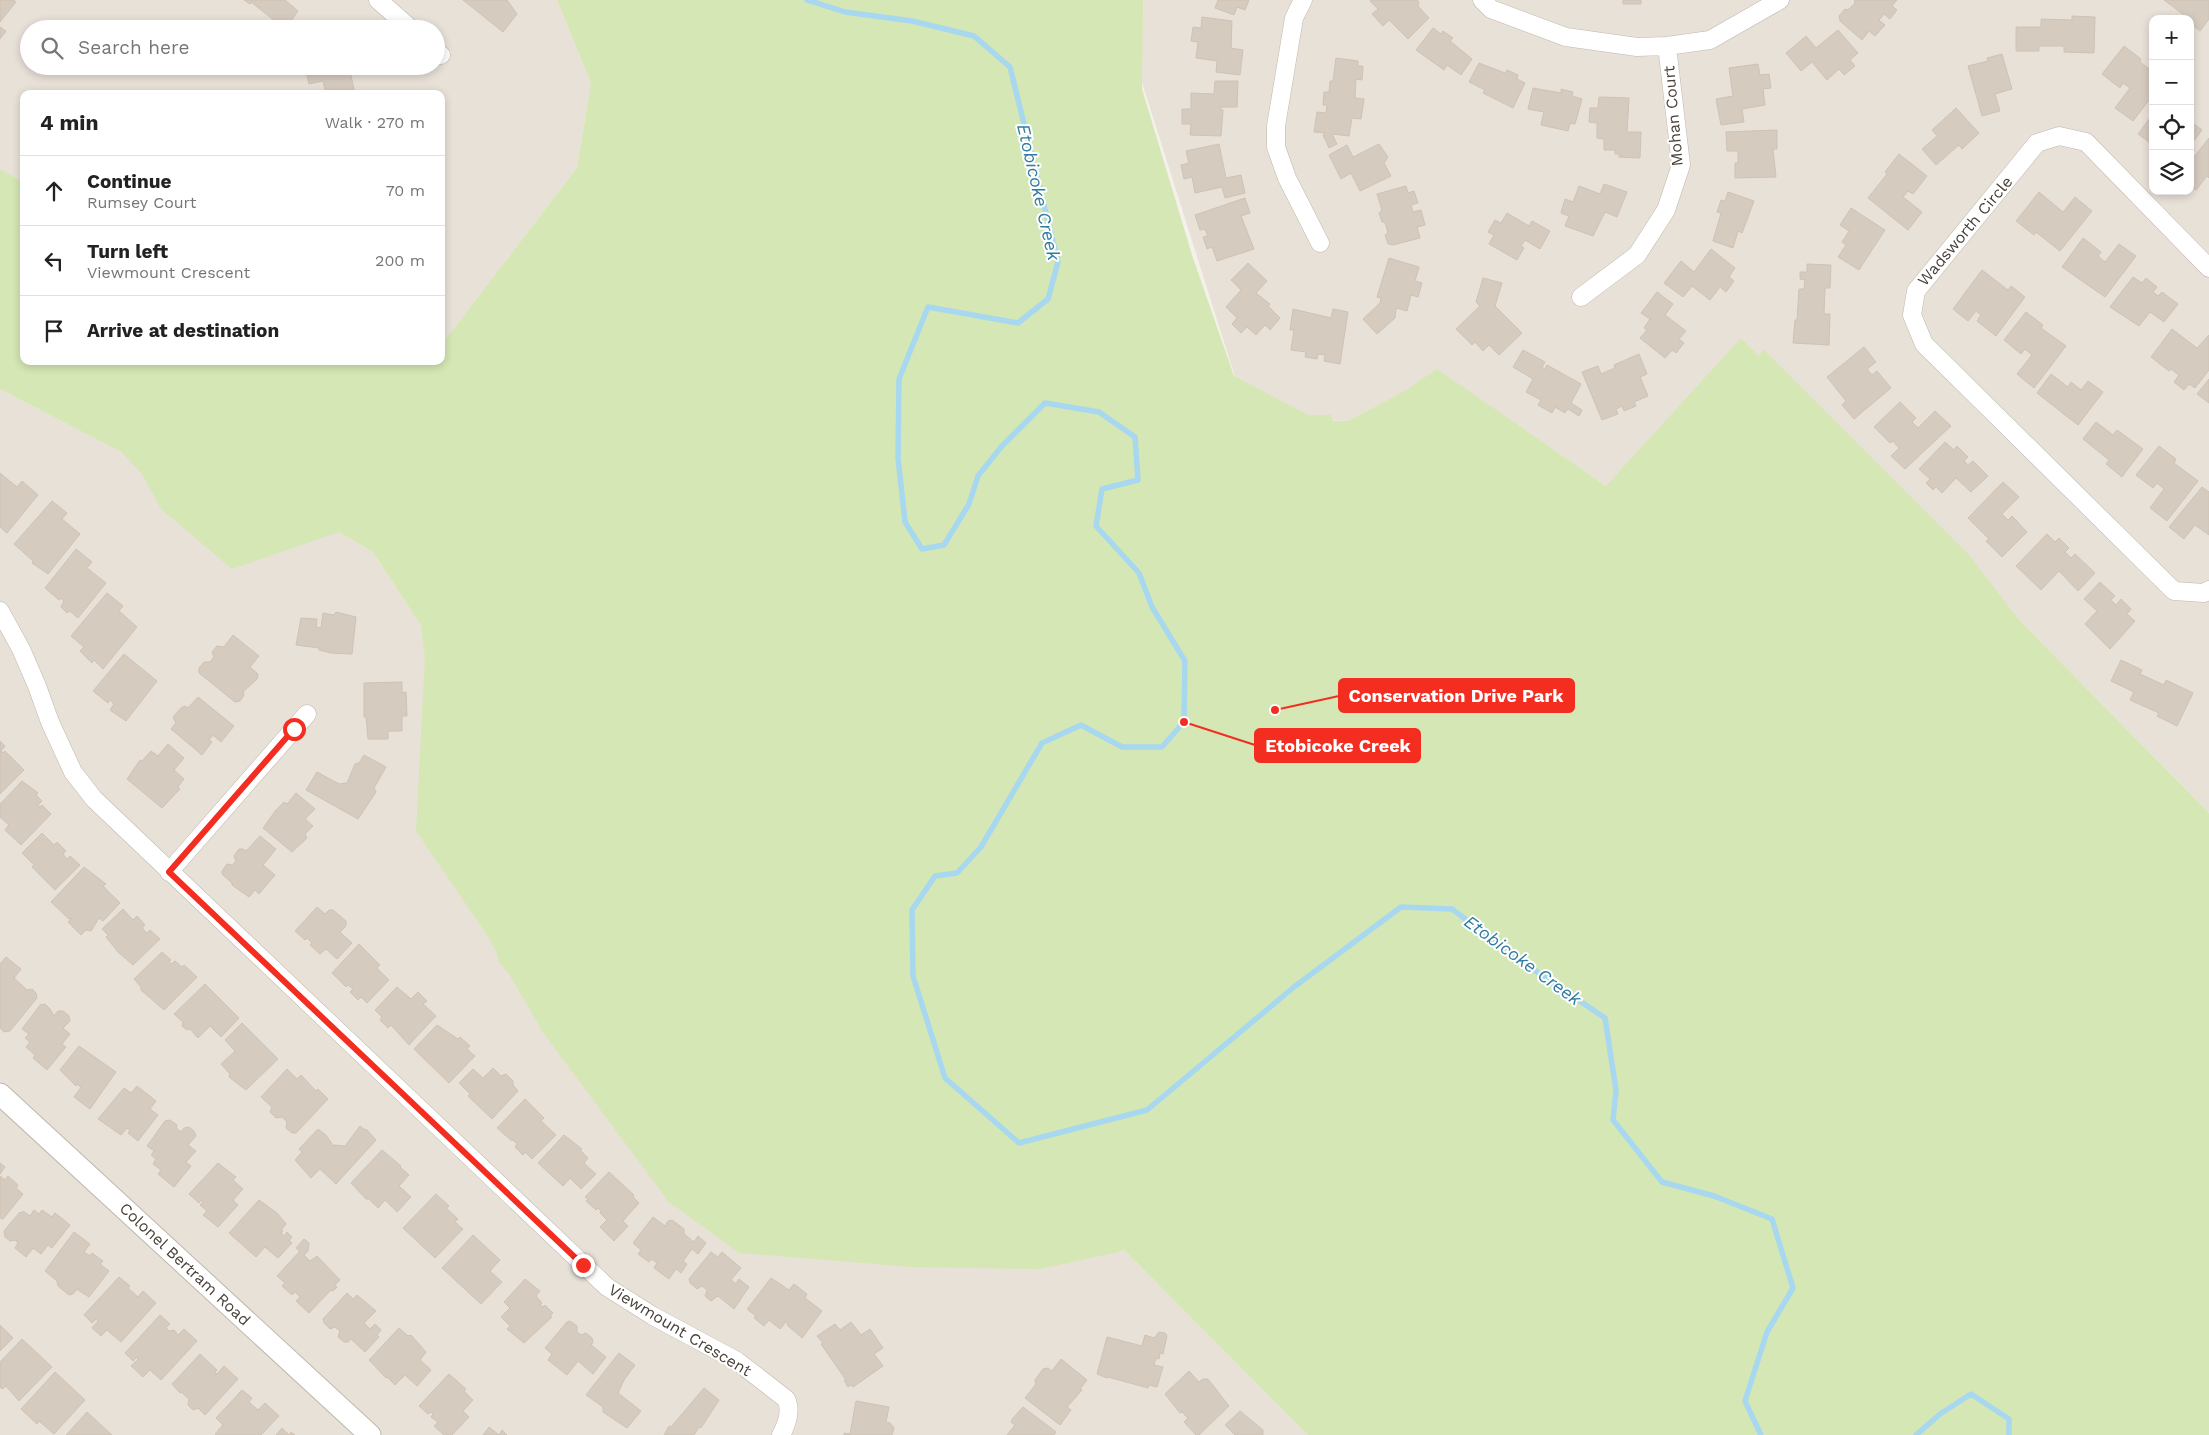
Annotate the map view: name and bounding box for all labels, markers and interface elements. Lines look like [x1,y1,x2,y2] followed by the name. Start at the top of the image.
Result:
[2149,15,2194,195] map controls
[2149,15,2194,60] button: +
[20,20,445,75] search box
[38,34,66,62] icon: search
[78,36,189,59] text: Search here
[2149,60,2194,105] button: −
[1659,65,1687,167] street label: Mohan Court
[2149,105,2194,150] button: locate
[40,110,98,135] text: 4 min
[325,113,425,132] text: Walk · 270 m
[1013,122,1065,264] water label: Etobicoke Creek
[2149,150,2194,195] button: layers
[87,170,171,193] text: Continue
[1914,172,2016,290] street label: Wadsworth Circle
[40,177,68,205] icon: ahead
[386,181,425,200] text: 70 m
[87,193,196,212] text: Rumsey Court
[87,240,168,263] text: Turn left
[40,247,68,275] icon: left
[375,251,425,270] text: 200 m
[87,263,250,282] text: Viewmount Crescent
[40,317,68,345] icon: arrive
[87,319,279,342] text: Arrive at destination
[1339,679,1574,712] callout: Conservation Drive Park
[1349,685,1564,706] text: Conservation Drive Park
[283,718,306,741] route start
[1255,729,1420,762] callout: Etobicoke Creek
[1265,735,1412,756] text: Etobicoke Creek
[1460,910,1587,1010] water label: Etobicoke Creek
[116,1199,254,1329] street label: Colonel Bertram Road
[572,1254,595,1277] route end
[605,1280,755,1380] street label: Viewmount Crescent

